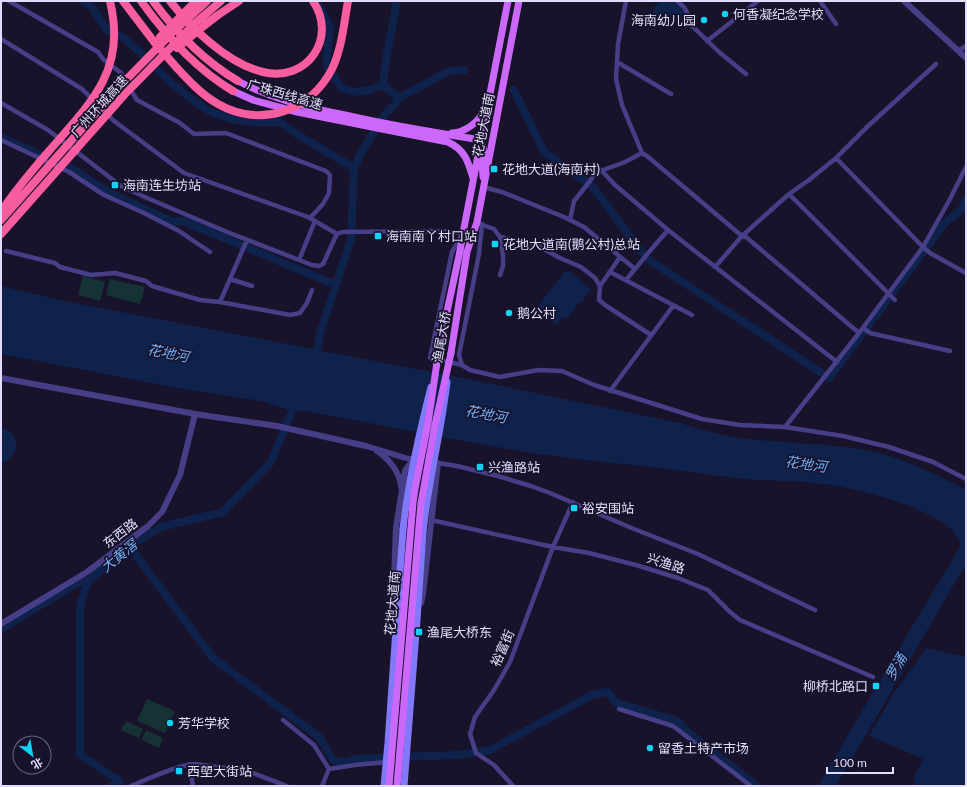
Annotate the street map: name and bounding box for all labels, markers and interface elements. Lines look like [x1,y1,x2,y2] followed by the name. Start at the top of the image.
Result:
[733,6,824,22] place label: 何香凝纪念学校
[720,9,730,19] marker: 何香凝纪念学校
[631,12,696,28] place label: 海南幼儿园
[699,15,709,25] marker: 海南幼儿园
[67,72,131,140] street label: 广州环城高速
[245,76,325,112] street label: 广珠西线高速
[469,92,497,158] street label: 花地大道南
[502,161,600,177] place label: 花地大道(海南村)
[489,164,499,174] marker: 花地大道(海南村)
[123,177,201,193] place label: 海南连生坊站
[110,180,120,190] marker: 海南连生坊站
[386,228,477,244] place label: 海南南丫村口站
[373,231,383,241] marker: 海南南丫村口站
[503,236,640,252] place label: 花地大道南(鹅公村)总站
[490,239,500,249] marker: 花地大道南(鹅公村)总站
[517,305,556,321] place label: 鹅公村
[504,308,514,318] marker: 鹅公村
[429,310,453,364] street label: 渔尾大桥
[146,340,193,365] water label: 花地河
[464,401,511,426] water label: 花地河
[784,452,831,475] water label: 花地河
[488,459,540,475] place label: 兴渔路站
[475,462,485,472] marker: 兴渔路站
[582,500,634,516] place label: 裕安围站
[569,503,579,513] marker: 裕安围站
[100,515,140,551] street label: 东西路
[97,535,142,575] water label: 大黄滘
[645,549,687,577] street label: 兴渔路
[381,570,403,636] street label: 花地大道南
[427,624,492,640] place label: 渔尾大桥东
[414,627,424,637] marker: 渔尾大桥东
[487,627,517,669] street label: 裕富街
[881,649,911,683] water label: 罗涌
[803,678,868,694] place label: 柳桥北路口
[871,681,881,691] marker: 柳桥北路口
[178,715,230,731] place label: 芳华学校
[165,718,175,728] marker: 芳华学校
[12,735,52,775] north arrow
[658,740,749,756] place label: 留香土特产市场
[645,743,655,753] marker: 留香土特产市场
[827,749,893,775] scale bar
[833,755,867,770] text: 100 m
[29,756,45,772] text: 北
[187,763,252,779] place label: 西塱大街站
[174,766,184,776] marker: 西塱大街站

